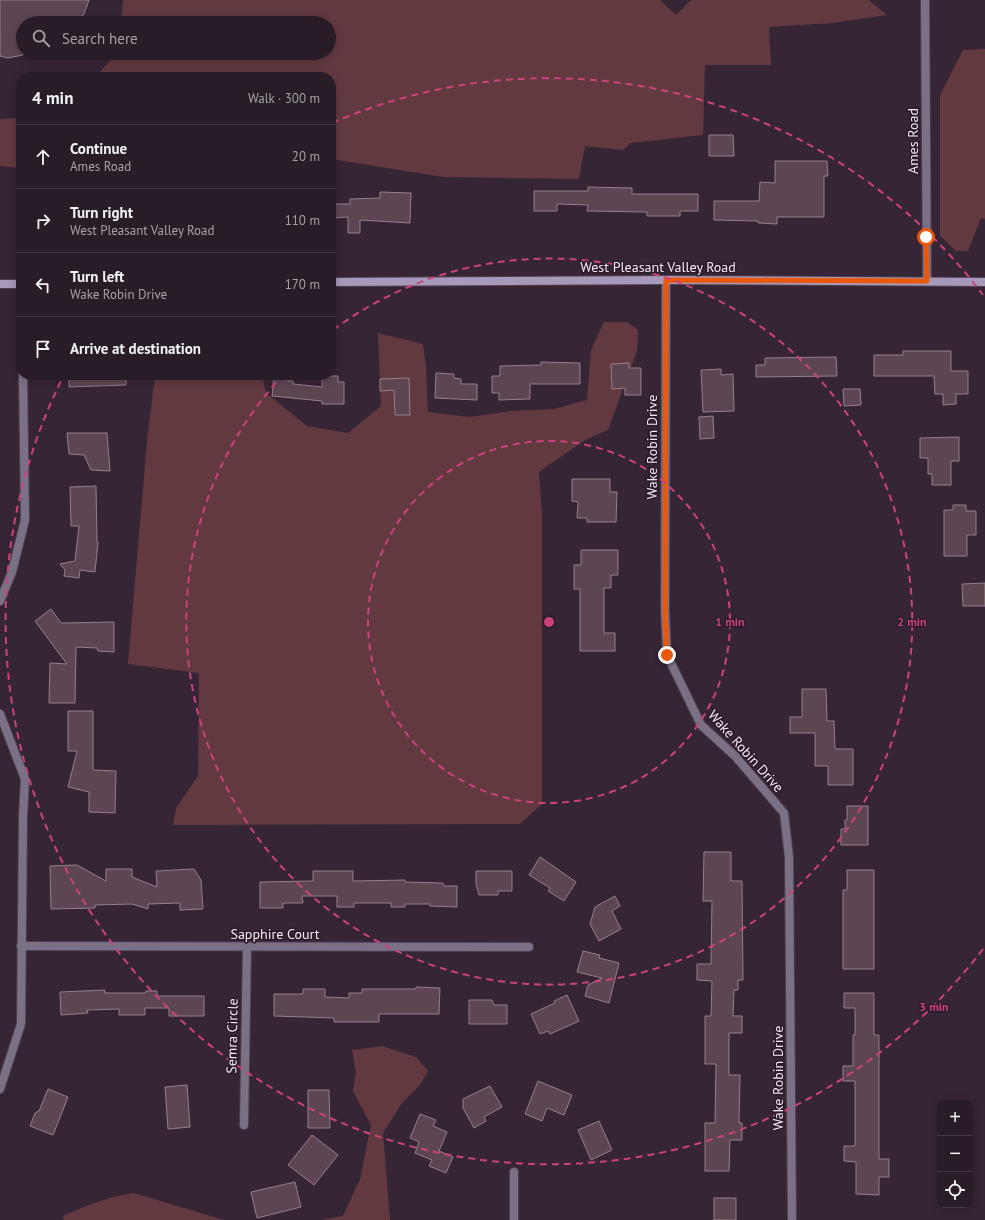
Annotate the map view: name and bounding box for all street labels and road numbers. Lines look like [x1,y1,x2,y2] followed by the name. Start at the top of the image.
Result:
[904,108,922,174] street label: Ames Road
[580,258,736,276] street label: West Pleasant Valley Road
[643,395,661,499] street label: Wake Robin Drive
[704,706,788,796] street label: Wake Robin Drive
[230,925,320,943] street label: Sapphire Court
[222,998,242,1074] street label: Semra Circle
[769,1026,787,1130] street label: Wake Robin Drive

